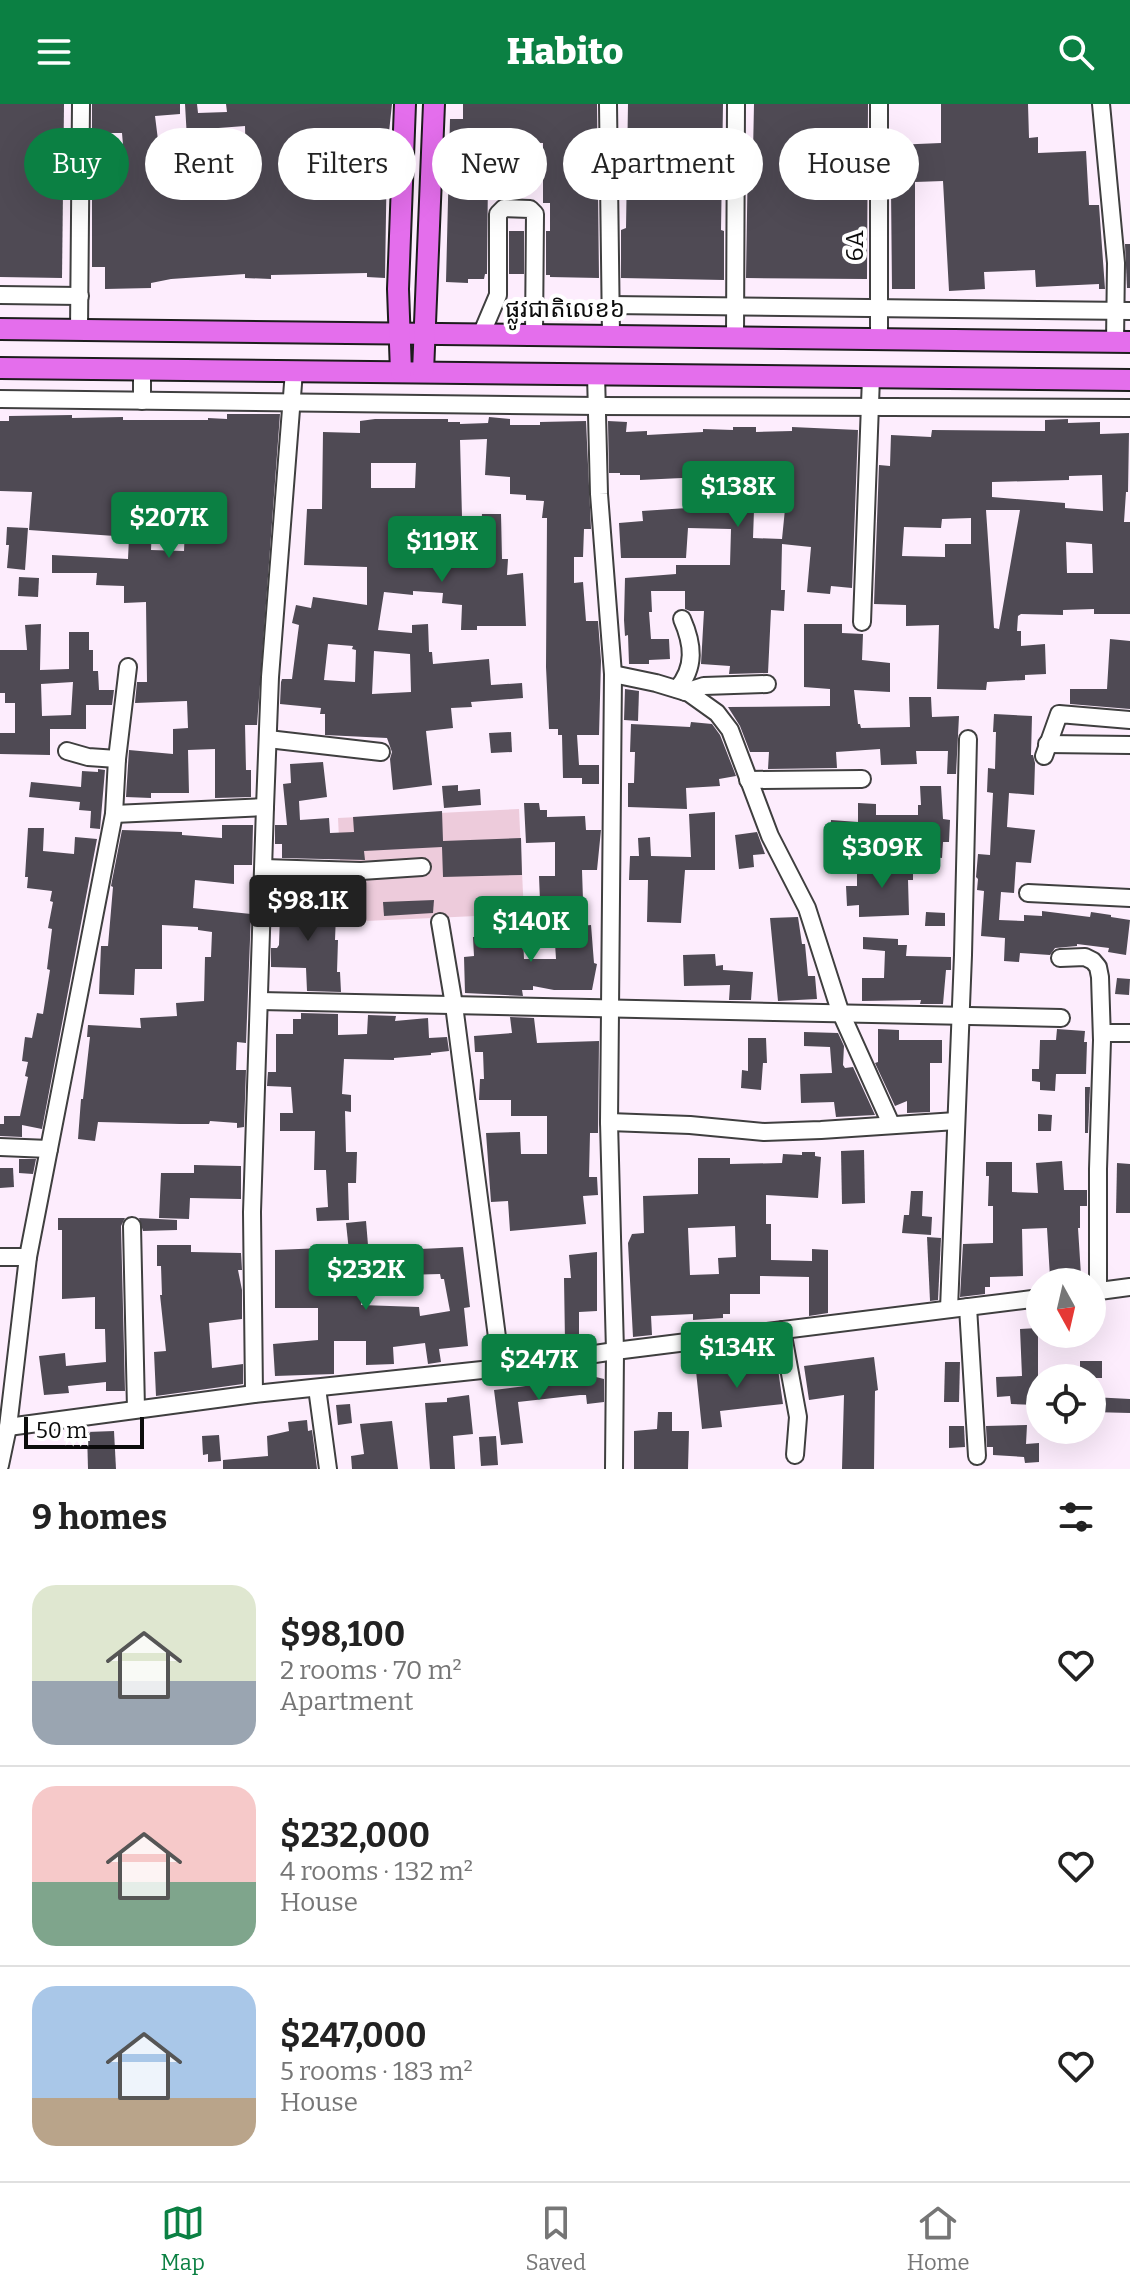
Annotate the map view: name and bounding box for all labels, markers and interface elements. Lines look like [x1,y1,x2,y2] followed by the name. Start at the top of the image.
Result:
[32,30,76,74] icon: menu
[507,30,623,74] text: Habito
[1054,30,1098,74] icon: search
[24,128,129,200] chip: Buy
[145,128,262,200] chip: Rent
[278,128,416,200] chip: Filters
[432,128,547,200] chip: New
[563,128,763,200] chip: Apartment
[779,128,919,200] chip: House
[841,230,869,262] street label: 6A
[505,295,625,331] street label: ផ្លូវជាតិលេខ៦
[682,461,794,529] pin: $138K
[700,471,776,502] text: $138K
[113,492,225,560] pin: $207K
[129,502,209,533] text: $207K
[386,516,498,584] pin: $119K
[406,526,478,557] text: $119K
[826,822,938,890] pin: $309K
[841,832,923,863] text: $309K
[243,875,373,943] pin: $98.1K
[267,885,349,916] text: $98.1K
[475,896,587,964] pin: $140K
[492,906,570,937] text: $140K
[310,1244,422,1312] pin: $232K
[327,1254,405,1285] text: $232K
[1026,1268,1106,1348] north arrow
[1026,1268,1106,1444] map controls
[681,1322,793,1390] pin: $134K
[699,1332,775,1363] text: $134K
[483,1334,595,1402] pin: $247K
[500,1344,578,1375] text: $247K
[1026,1364,1106,1444] button: locate
[24,1413,144,1449] scale bar
[36,1417,87,1444] text: 50 m
[1054,1495,1098,1539] icon: filters
[32,1497,167,1538] text: 9 homes
[280,1614,405,1655] text: $98,100
[96,1617,192,1713] icon: home
[1054,1643,1098,1687] icon: heart
[280,1655,462,1686] text: 2 rooms · 70 m²
[280,1686,413,1717] text: Apartment
[280,1815,430,1856] text: $232,000
[96,1818,192,1914] icon: home
[1054,1844,1098,1888] icon: heart
[280,1856,473,1887] text: 4 rooms · 132 m²
[280,1887,358,1918] text: House
[280,2015,427,2056] text: $247,000
[96,2018,192,2114] icon: home
[1054,2044,1098,2088] icon: heart
[280,2056,473,2087] text: 5 rooms · 183 m²
[280,2087,358,2118] text: House
[160,2201,205,2276] tab: Map
[526,2201,586,2276] tab: Saved
[907,2201,970,2276] tab: Home

